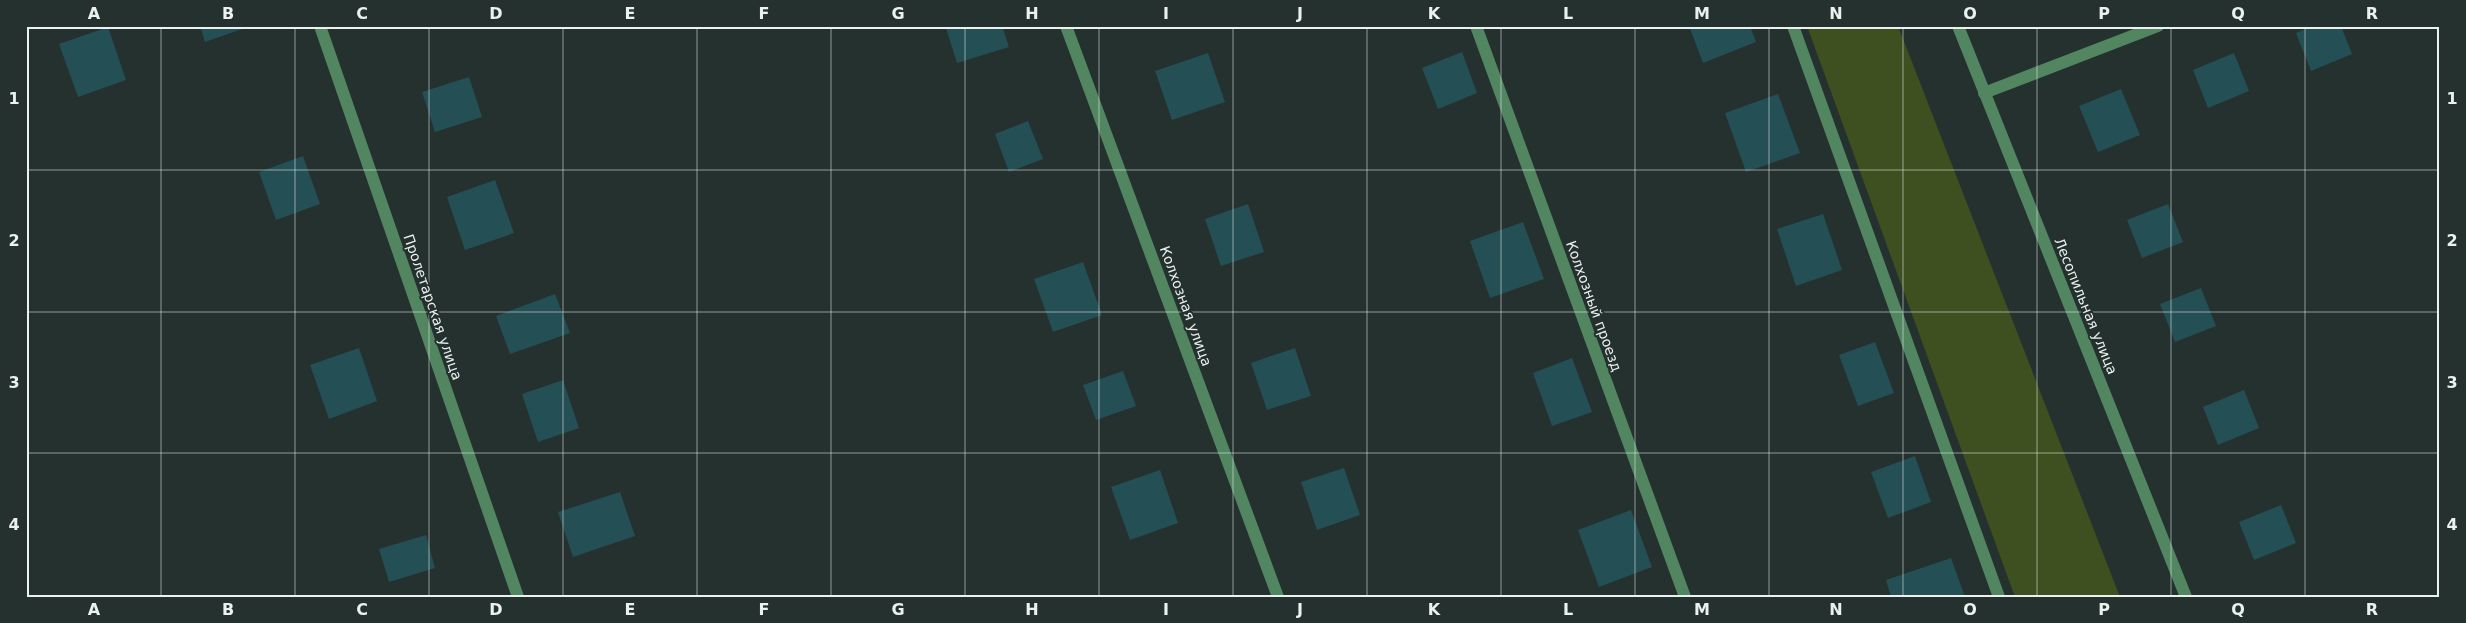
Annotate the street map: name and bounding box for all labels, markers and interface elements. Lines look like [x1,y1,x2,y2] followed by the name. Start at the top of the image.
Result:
[88,4,101,23] text: A
[222,4,234,23] text: B
[356,4,368,23] text: C
[489,4,503,23] text: D
[625,4,635,23] text: E
[759,4,769,23] text: F
[891,4,905,23] text: G
[1025,4,1039,23] text: H
[1163,4,1169,23] text: I
[1296,4,1303,23] text: J
[1428,4,1441,23] text: K
[1563,4,1573,23] text: L
[1694,4,1710,23] text: M
[1829,4,1843,23] text: N
[1963,4,1977,23] text: O
[2098,4,2110,23] text: P
[2231,4,2245,23] text: Q
[2366,4,2378,23] text: R
[8,89,20,108] text: 1
[2446,89,2458,108] text: 1
[8,231,20,250] text: 2
[2446,231,2458,250] text: 2
[400,232,466,382] street label: Пролетарская улица
[2051,235,2121,377] street label: Лесопильная улица
[1563,238,1625,374] street label: Колхозный проезд
[1157,244,1215,368] street label: Колхозная улица
[8,373,20,392] text: 3
[2446,373,2458,392] text: 3
[8,515,20,534] text: 4
[2446,515,2458,534] text: 4
[88,600,101,619] text: A
[222,600,234,619] text: B
[356,600,368,619] text: C
[489,600,503,619] text: D
[625,600,635,619] text: E
[759,600,769,619] text: F
[891,600,905,619] text: G
[1025,600,1039,619] text: H
[1163,600,1169,619] text: I
[1296,600,1303,619] text: J
[1428,600,1441,619] text: K
[1563,600,1573,619] text: L
[1694,600,1710,619] text: M
[1829,600,1843,619] text: N
[1963,600,1977,619] text: O
[2098,600,2110,619] text: P
[2231,600,2245,619] text: Q
[2366,600,2378,619] text: R

